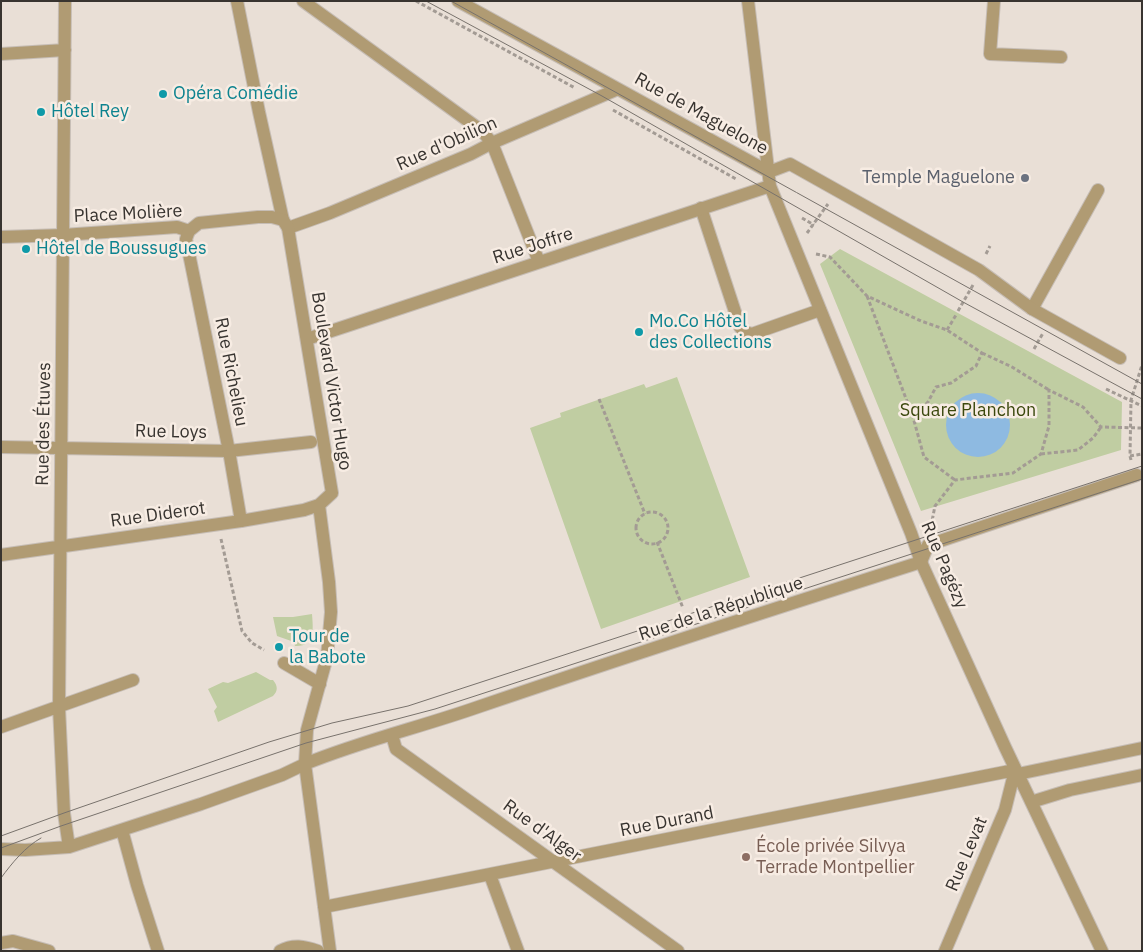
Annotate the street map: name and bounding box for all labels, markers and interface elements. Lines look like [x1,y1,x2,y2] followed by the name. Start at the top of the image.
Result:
[630,68,772,160] street label: Rue de Maguelone
[173,83,298,105] place label: Opéra Comédie
[157,88,169,100] marker: Opéra Comédie
[51,101,129,123] place label: Hôtel Rey
[35,106,47,118] marker: Hôtel Rey
[393,112,501,176] street label: Rue d'Obilion
[862,167,1015,189] place label: Temple Maguelone
[1019,172,1031,184] marker: Temple Maguelone
[73,200,183,228] street label: Place Molière
[490,223,576,269] street label: Rue Joffre
[36,238,207,260] place label: Hôtel de Boussugues
[20,243,32,255] marker: Hôtel de Boussugues
[306,290,356,472] street label: Boulevard Victor Hugo
[649,311,772,354] place label: Mo.Co Hôtel des Collections
[210,316,252,428] street label: Rue Richelieu
[633,326,645,338] marker: Mo.Co Hôtel des Collections
[32,362,56,486] street label: Rue des Étuves
[900,400,1036,422] park label: Square Planchon
[135,421,207,443] street label: Rue Loys
[109,498,207,532] street label: Rue Diderot
[916,518,972,612] street label: Rue Pagézy
[636,572,806,646] street label: Rue de la République
[289,626,366,669] place label: Tour de la Babote
[273,641,285,653] marker: Tour de la Babote
[498,795,586,867] street label: Rue d'Alger
[618,802,716,842] street label: Rue Durand
[942,813,992,895] street label: Rue Levat
[756,836,915,879] place label: École privée Silvya Terrade Montpellier
[740,851,752,863] marker: École privée Silvya Terrade Montpellier

